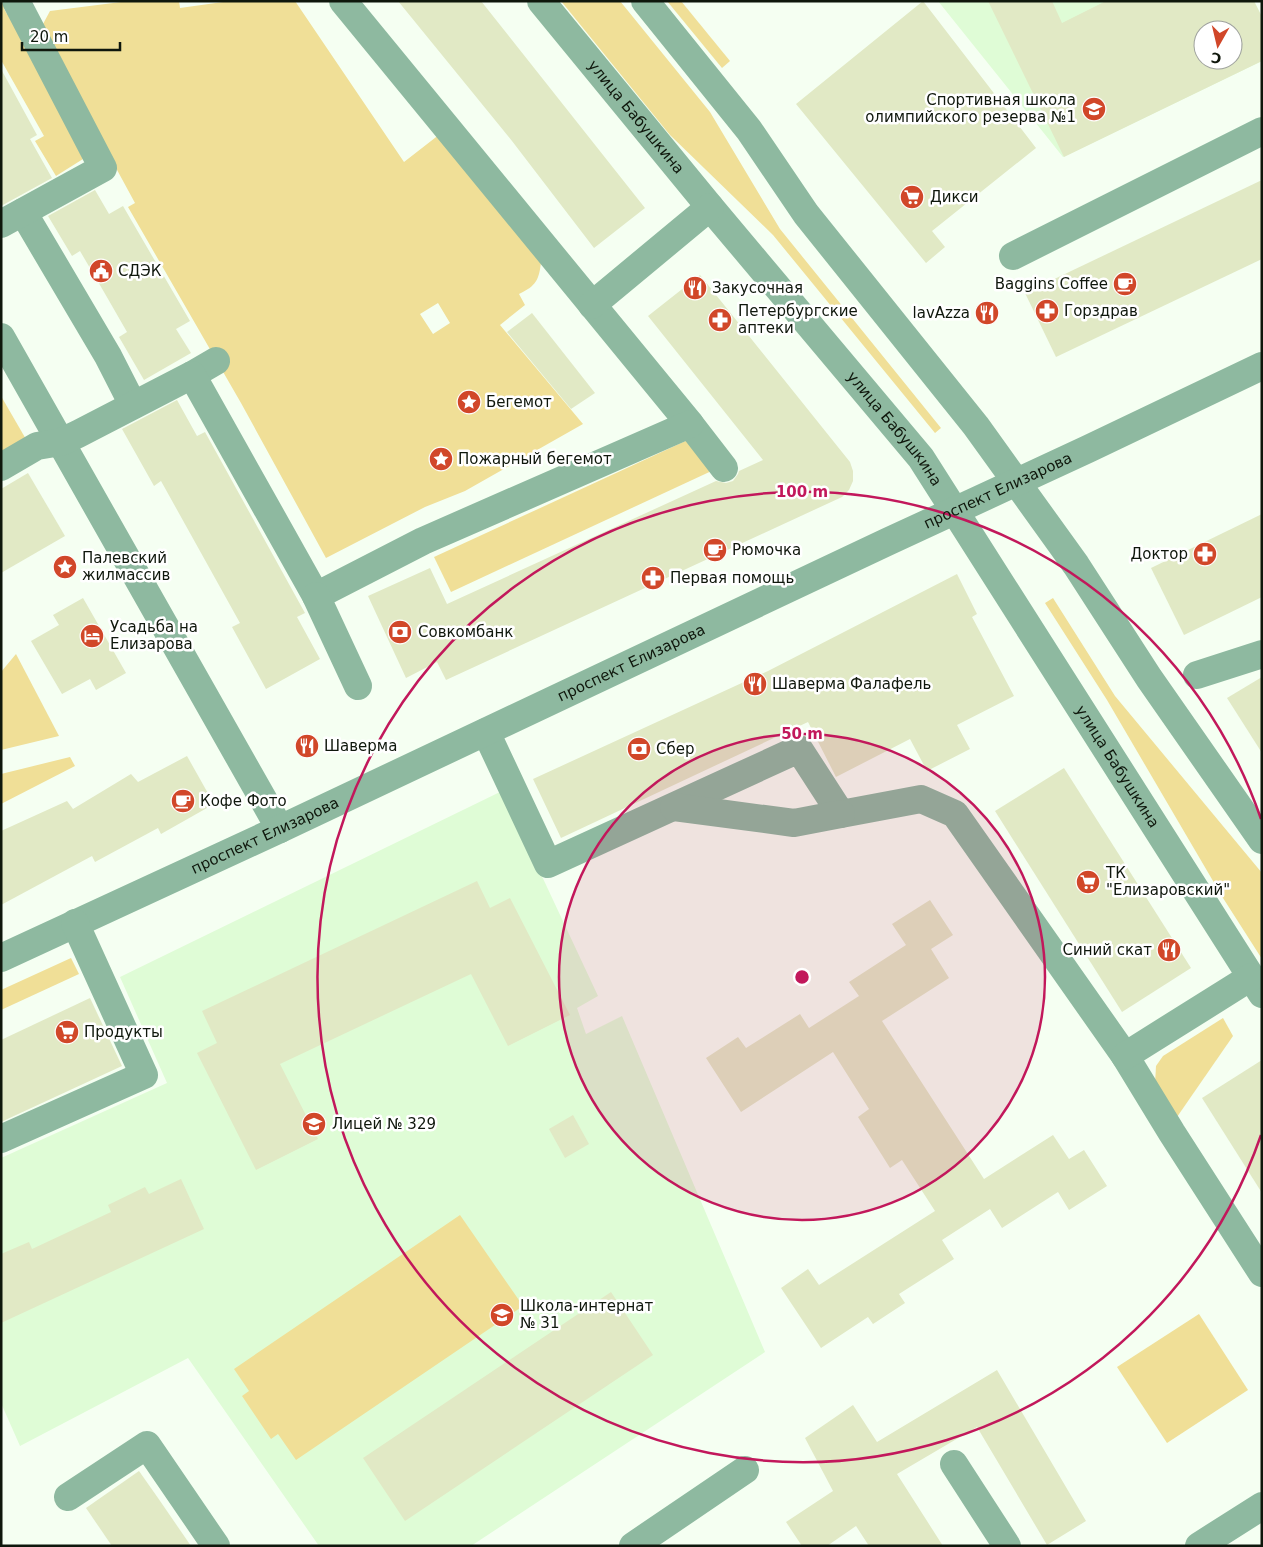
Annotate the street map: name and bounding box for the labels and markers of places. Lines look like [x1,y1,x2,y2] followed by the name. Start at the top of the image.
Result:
[865,91,1076,126] place label: Спортивная школа олимпийского резерва №1
[1081,96,1107,122] school or university icon: Спортивная школа олимпийского резерва №1
[899,184,925,210] supermarket icon: Дикси
[930,188,979,206] place label: Дикси
[88,258,114,284] public building icon: СДЭК
[118,262,162,280] place label: СДЭК
[1112,271,1138,297] cafe icon: Baggins Coffee
[682,275,708,301] restaurant icon: Закусочная
[995,275,1108,293] place label: Baggins Coffee
[712,279,803,297] place label: Закусочная
[1034,298,1060,324] pharmacy icon: Горздрав
[974,300,1000,326] restaurant icon: lavAzza
[738,302,858,337] place label: Петербургские аптеки
[1064,302,1138,320] place label: Горздрав
[913,304,970,322] place label: lavAzza
[707,307,733,333] pharmacy icon: Петербургские аптеки
[456,389,482,415] place icon: Бегемот
[486,393,552,411] place label: Бегемот
[428,446,454,472] place icon: Пожарный бегемот
[458,450,612,468] place label: Пожарный бегемот
[702,537,728,563] cafe icon: Рюмочка
[732,541,801,559] place label: Рюмочка
[1192,541,1218,567] pharmacy icon: Доктор
[1131,545,1188,563] place label: Доктор
[82,549,170,584] place label: Палевский жилмассив
[52,554,78,580] place icon: Палевский жилмассив
[640,565,666,591] pharmacy icon: Первая помощь
[670,569,794,587] place label: Первая помощь
[110,618,198,653] place label: Усадьба на Елизарова
[387,619,413,645] bank icon: Совкомбанк
[79,623,105,649] hotel icon: Усадьба на Елизарова
[418,623,513,641] place label: Совкомбанк
[742,671,768,697] restaurant icon: Шаверма Фалафель
[772,675,931,693] place label: Шаверма Фалафель
[294,733,320,759] restaurant icon: Шаверма
[626,736,652,762] bank icon: Сбер
[324,737,397,755] place label: Шаверма
[656,740,694,758] place label: Сбер
[170,788,196,814] cafe icon: Кофе Фото
[200,792,287,810] place label: Кофе Фото
[1105,864,1230,899] place label: ТК "Елизаровский"
[1075,869,1101,895] supermarket icon: ТК "Елизаровский"
[1156,937,1182,963] restaurant icon: Синий скат
[1062,941,1152,959] place label: Синий скат
[793,968,811,986] centre of rings
[54,1019,80,1045] supermarket icon: Продукты
[84,1023,163,1041] place label: Продукты
[301,1111,327,1137] school or university icon: Лицей № 329
[332,1115,436,1133] place label: Лицей № 329
[520,1297,654,1332] place label: Школа-интернат № 31
[489,1302,515,1328] school or university icon: Школа-интернат № 31

